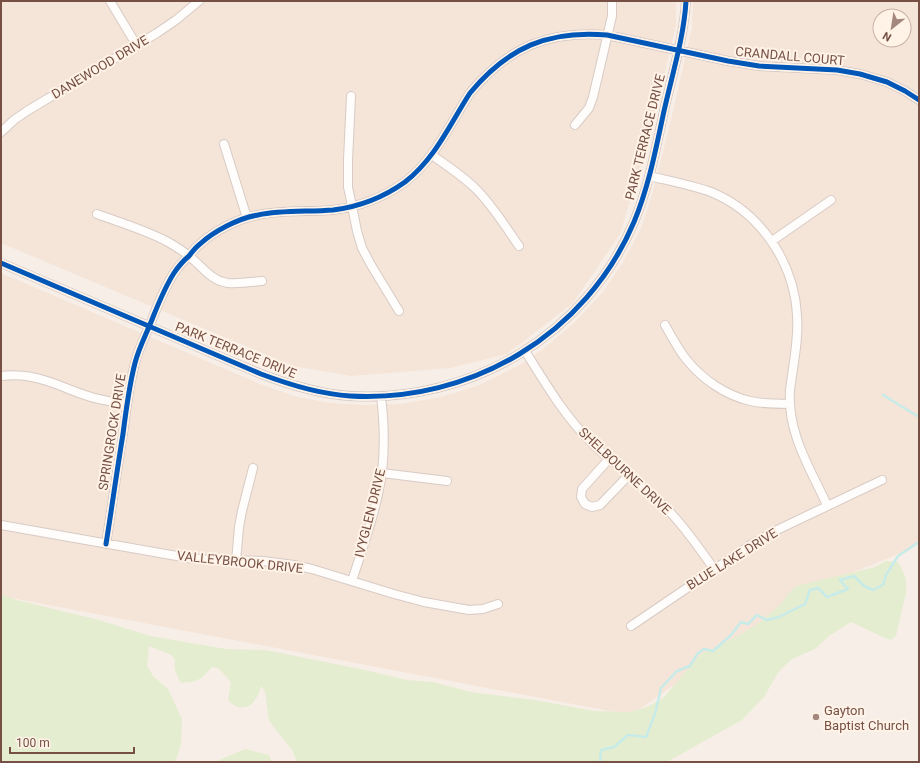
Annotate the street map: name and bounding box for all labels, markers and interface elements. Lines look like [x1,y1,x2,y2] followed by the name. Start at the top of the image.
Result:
[872,8,912,48] north arrow
[880,29,894,44] text: N
[49,32,151,102] street label: DANEWOOD DRIVE
[735,44,845,68] street label: CRANDALL COURT
[622,72,668,202] street label: PARK TERRACE DRIVE
[173,319,299,381] street label: PARK TERRACE DRIVE
[95,372,129,492] street label: SPRINGROCK DRIVE
[576,424,674,518] street label: SHELBOURNE DRIVE
[352,467,388,559] street label: IVYGLEN DRIVE
[684,525,780,593] street label: BLUE LAKE DRIVE
[176,548,304,576] street label: VALLEYBROOK DRIVE
[824,703,909,733] place label: Gayton Baptist Church
[811,712,821,722] marker: Gayton Baptist Church
[10,729,134,755] scale bar
[16,736,50,750] text: 100 m

